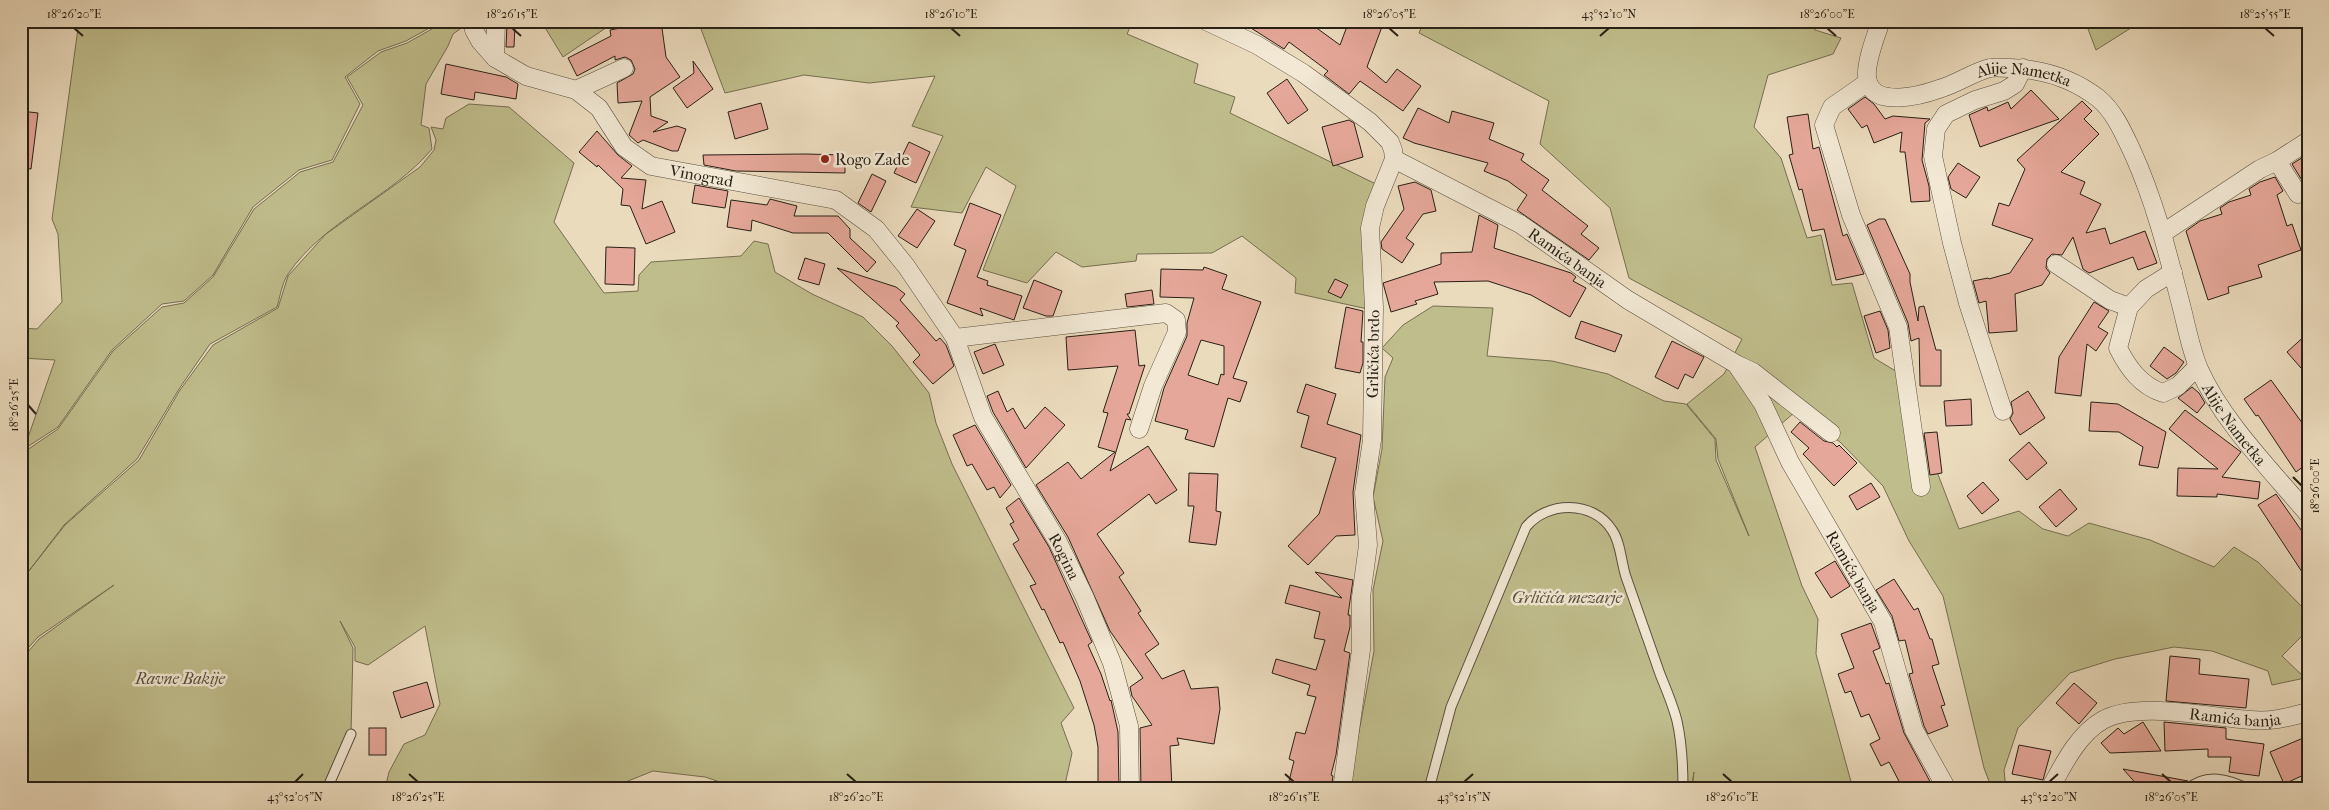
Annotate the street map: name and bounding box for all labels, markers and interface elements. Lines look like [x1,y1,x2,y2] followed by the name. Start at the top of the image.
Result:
[47,7,101,21] text: 18°26'20"E
[486,7,538,21] text: 18°26'15"E
[925,7,977,21] text: 18°26'10"E
[1362,7,1416,21] text: 18°26'05"E
[1582,7,1636,21] text: 43°52'10"N
[1799,7,1855,21] text: 18°26'00"E
[2240,7,2290,21] text: 18°25'55"E
[1972,58,2075,90] street label: Alije Nametka
[835,150,909,169] place label: Rogo Zade
[819,153,831,165] marker: Rogo Zade
[667,160,735,190] street label: Vinograd
[1525,223,1611,292] street label: Ramića banja
[1363,310,1383,398] street label: Grličića brdo
[7,378,21,432] text: 18°26'25"E
[2198,379,2271,469] street label: Alije Nametka
[2308,458,2322,514] text: 18°26'00"E
[1822,527,1885,616] street label: Ramića banja
[1045,529,1084,583] street label: Rogina
[1512,588,1622,607] park label: Grličića mezarje
[134,669,225,688] park label: Ravne Bakije
[2188,704,2283,730] street label: Ramića banja
[267,790,323,804] text: 43°52'05"N
[391,790,445,804] text: 18°26'25"E
[829,790,883,804] text: 18°26'20"E
[1268,790,1320,804] text: 18°26'15"E
[1437,790,1491,804] text: 43°52'15"N
[1706,790,1758,804] text: 18°26'10"E
[2021,790,2077,804] text: 43°52'20"N
[2144,790,2198,804] text: 18°26'05"E

